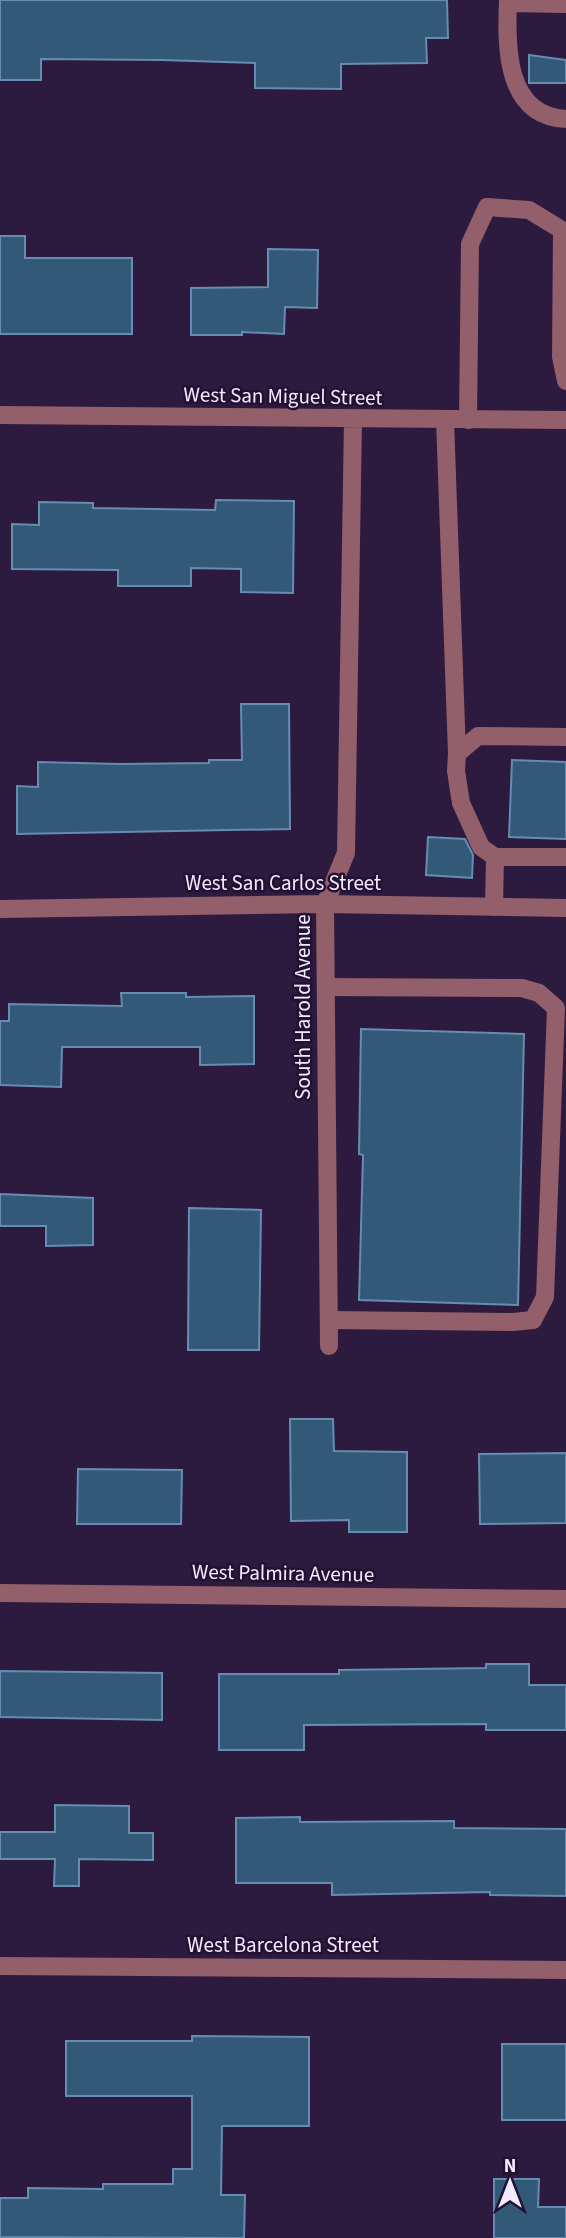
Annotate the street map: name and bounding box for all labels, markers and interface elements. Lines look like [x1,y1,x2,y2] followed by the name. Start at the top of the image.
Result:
[183,379,383,413] street label: West San Miguel Street
[185,868,381,898] street label: West San Carlos Street
[288,914,318,1100] street label: South Harold Avenue
[192,1556,374,1590] street label: West Palmira Avenue
[187,1930,379,1960] street label: West Barcelona Street
[475,2147,545,2217] north arrow
[504,2153,516,2180] text: N

